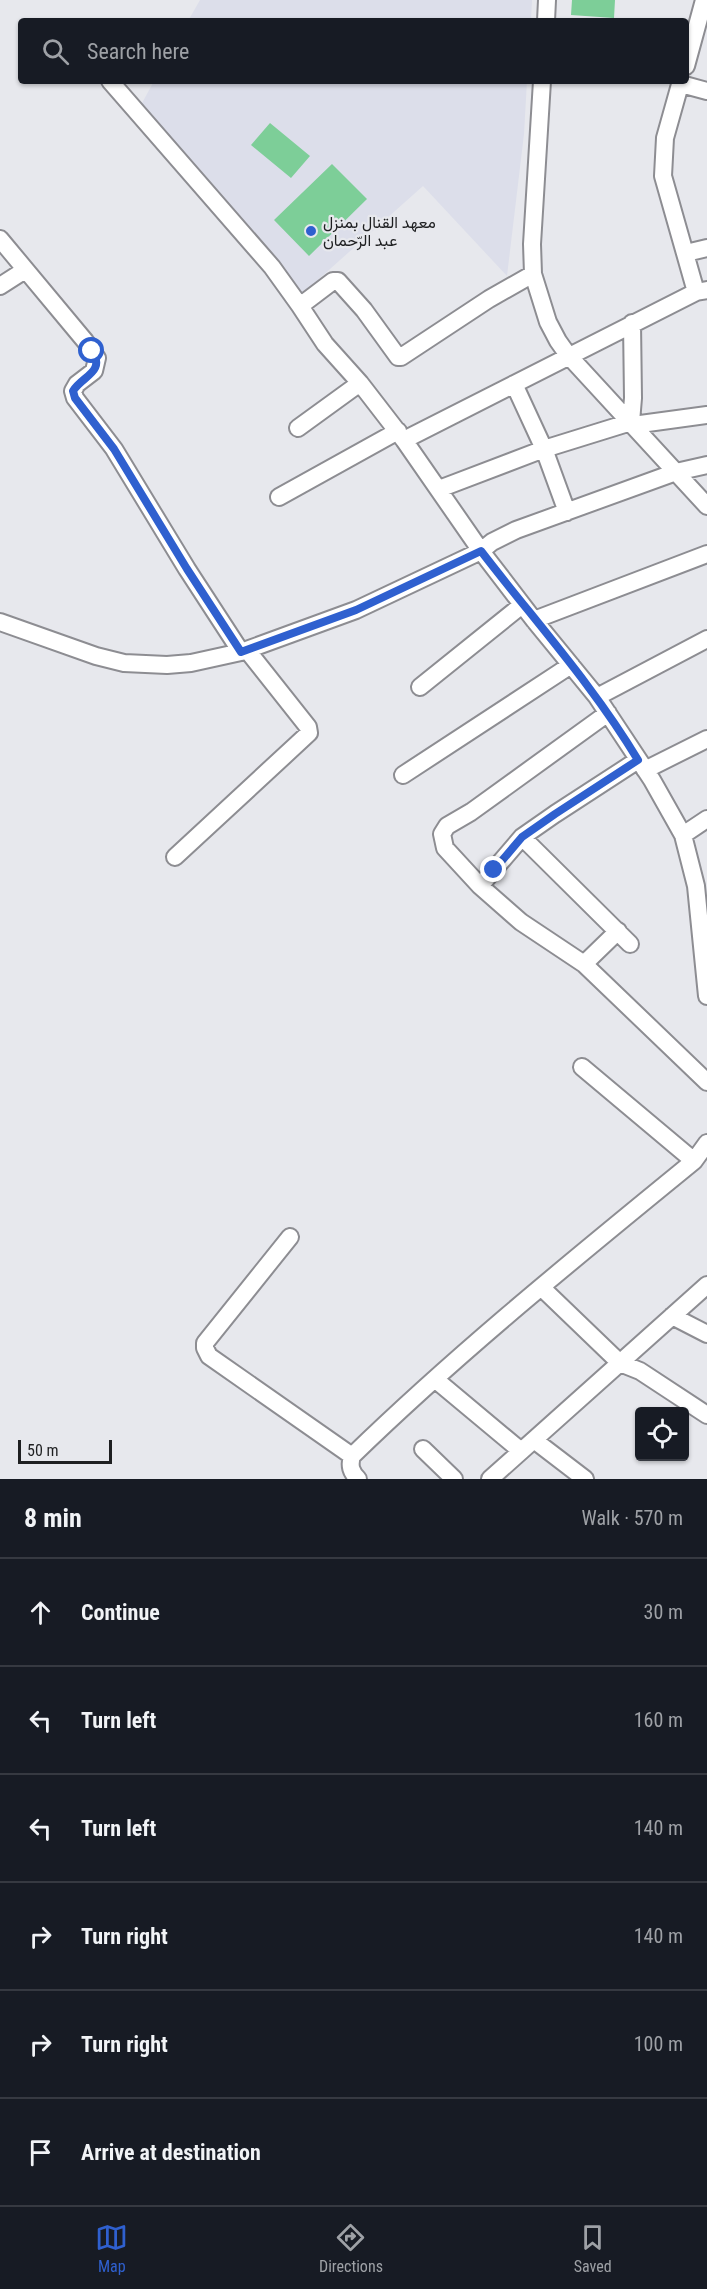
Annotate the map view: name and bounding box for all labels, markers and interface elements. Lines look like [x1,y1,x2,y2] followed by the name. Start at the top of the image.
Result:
[18,18,689,84] search box
[39,35,72,68] icon: search
[87,39,189,64] text: Search here
[323,213,436,251] place label: معهد القنال بمنزل عبد الرّحمان
[304,224,318,238] marker: معهد القنال بمنزل عبد الرّحمان
[78,337,104,363] route start
[480,856,506,882] route end
[635,1407,689,1461] map controls
[635,1407,689,1461] button: locate
[18,1437,112,1464] scale bar
[27,1441,59,1460] text: 50 m
[24,1503,82,1533] text: 8 min
[582,1506,683,1530] text: Walk · 570 m
[24,1596,57,1629] icon: ahead
[81,1600,160,1625] text: Continue
[644,1600,683,1624] text: 30 m
[24,1704,57,1737] icon: left
[81,1708,156,1733] text: Turn left
[634,1708,683,1732] text: 160 m
[24,1812,57,1845] icon: left
[81,1816,156,1841] text: Turn left
[634,1816,683,1840] text: 140 m
[24,1920,57,1953] icon: right
[81,1924,168,1949] text: Turn right
[634,1924,683,1948] text: 140 m
[24,2028,57,2061] icon: right
[81,2032,168,2057] text: Turn right
[634,2032,683,2056] text: 100 m
[24,2136,57,2169] icon: arrive
[81,2140,261,2165] text: Arrive at destination
[95,2221,128,2276] tab: Map
[319,2221,383,2276] tab: Directions
[574,2221,612,2276] tab: Saved

